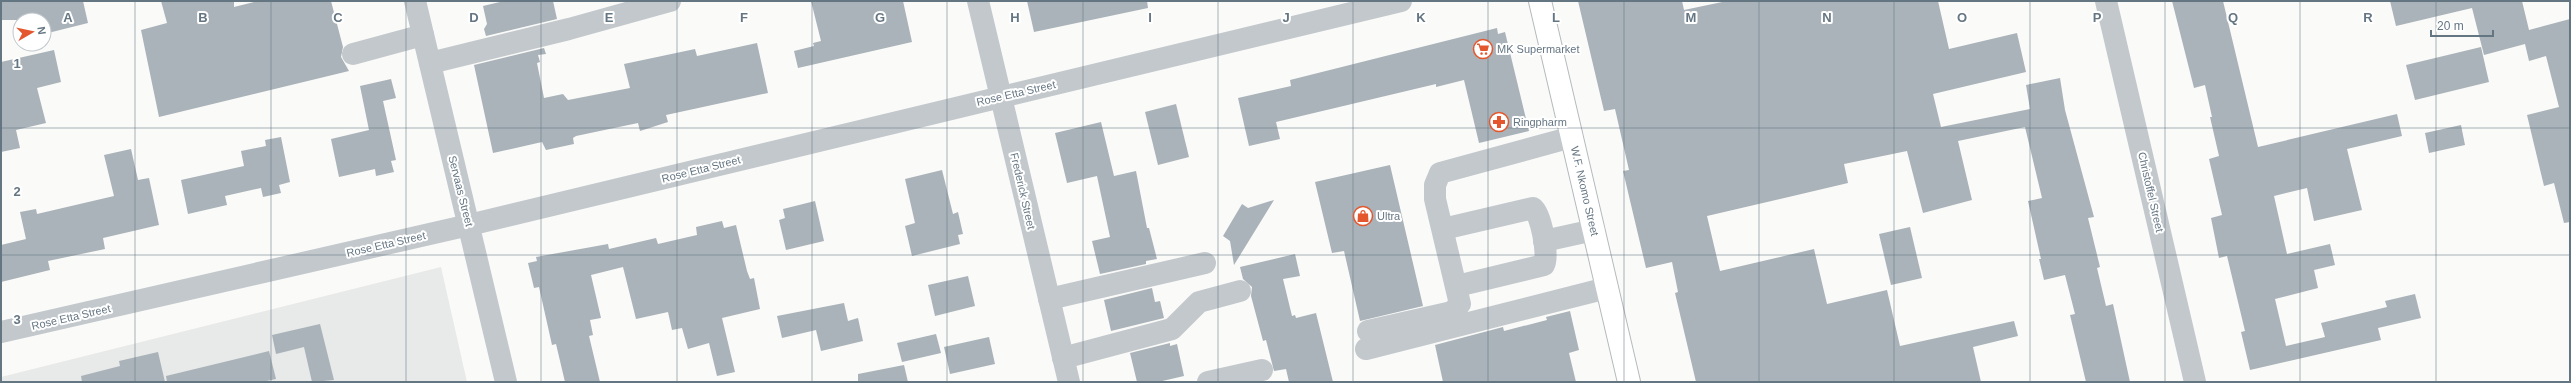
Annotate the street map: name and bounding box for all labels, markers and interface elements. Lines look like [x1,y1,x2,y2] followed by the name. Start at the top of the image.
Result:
[63,10,73,25] text: A
[198,10,208,25] text: B
[333,10,343,25] text: C
[469,10,479,25] text: D
[605,10,614,25] text: E
[740,10,748,25] text: F
[875,10,885,25] text: G
[1010,10,1020,25] text: H
[1148,10,1152,25] text: I
[1282,10,1290,25] text: J
[1416,10,1426,25] text: K
[1552,10,1560,25] text: L
[1686,10,1696,25] text: M
[1822,10,1832,25] text: N
[1957,10,1967,25] text: O
[2093,10,2102,25] text: P
[2228,10,2238,25] text: Q
[2363,10,2373,25] text: R
[12,12,52,52] north arrow
[2431,12,2493,38] scale bar
[2437,19,2464,33] text: 20 m
[35,26,48,35] text: N
[1472,38,1494,60] supermarket icon: MK Supermarket
[1497,43,1580,55] place label: MK Supermarket
[13,56,21,71] text: 1
[975,78,1057,108] street label: Rose Etta Street
[1488,111,1510,133] pharmacy icon: Ringpharm
[1513,116,1567,128] place label: Ringpharm
[1569,145,1601,237] street label: W.F. Nkomo Street
[2136,151,2166,233] street label: Christoffel Street
[1008,152,1038,230] street label: Frederick Street
[660,153,742,185] street label: Rose Etta Street
[446,154,476,228] street label: Servaas Street
[13,184,21,199] text: 2
[1352,205,1374,227] shop icon: Ultra
[1377,210,1401,222] place label: Ultra
[345,229,427,259] street label: Rose Etta Street
[30,302,112,332] street label: Rose Etta Street
[13,312,21,327] text: 3

